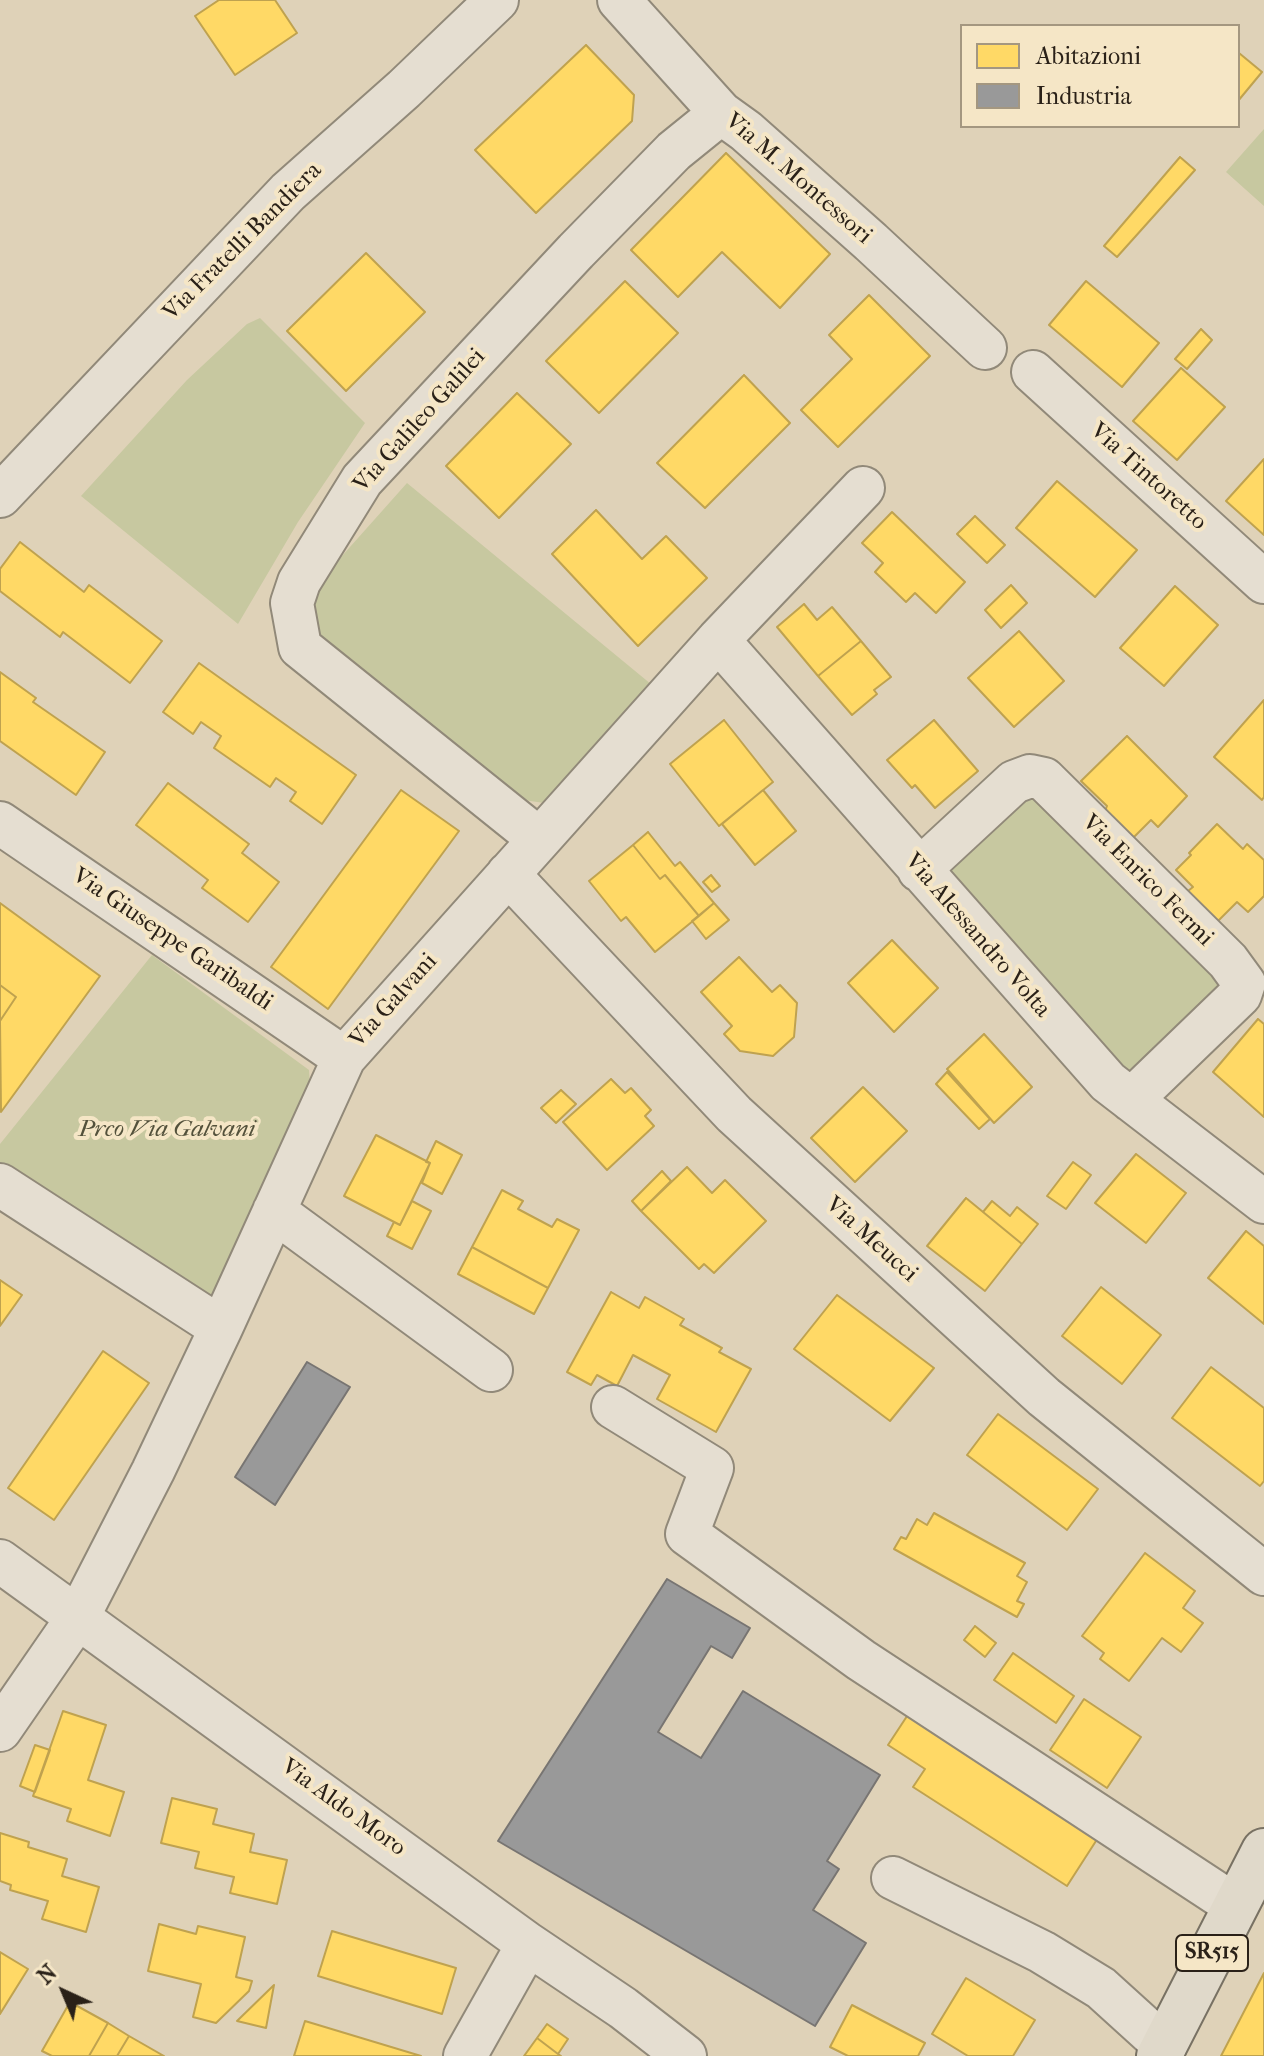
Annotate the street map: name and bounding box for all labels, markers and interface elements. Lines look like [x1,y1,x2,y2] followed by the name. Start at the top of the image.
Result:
[960,24,1240,128] legend
[1036,42,1141,70] text: Abitazioni
[1036,82,1132,110] text: Industria
[719,107,877,251] street label: Via M. Montessori
[158,157,328,327] street label: Via Fratelli Bandiera
[348,343,492,499] street label: Via Galileo Galilei
[1084,417,1212,537] street label: Via Tintoretto
[1075,809,1219,953] street label: Via Enrico Fermi
[898,848,1056,1024] street label: Via Alessandro Volta
[66,862,278,1018] street label: Via Giuseppe Garibaldi
[344,948,444,1054] street label: Via Galvani
[79,1116,255,1144] park label: Prco Via Galvani
[819,1191,923,1289] street label: Via Meucci
[275,1753,411,1863] street label: Via Aldo Moro
[1176,1935,1248,1971] road number: SR515
[24,1952,104,2032] north arrow
[32,1960,62,1990] text: N

